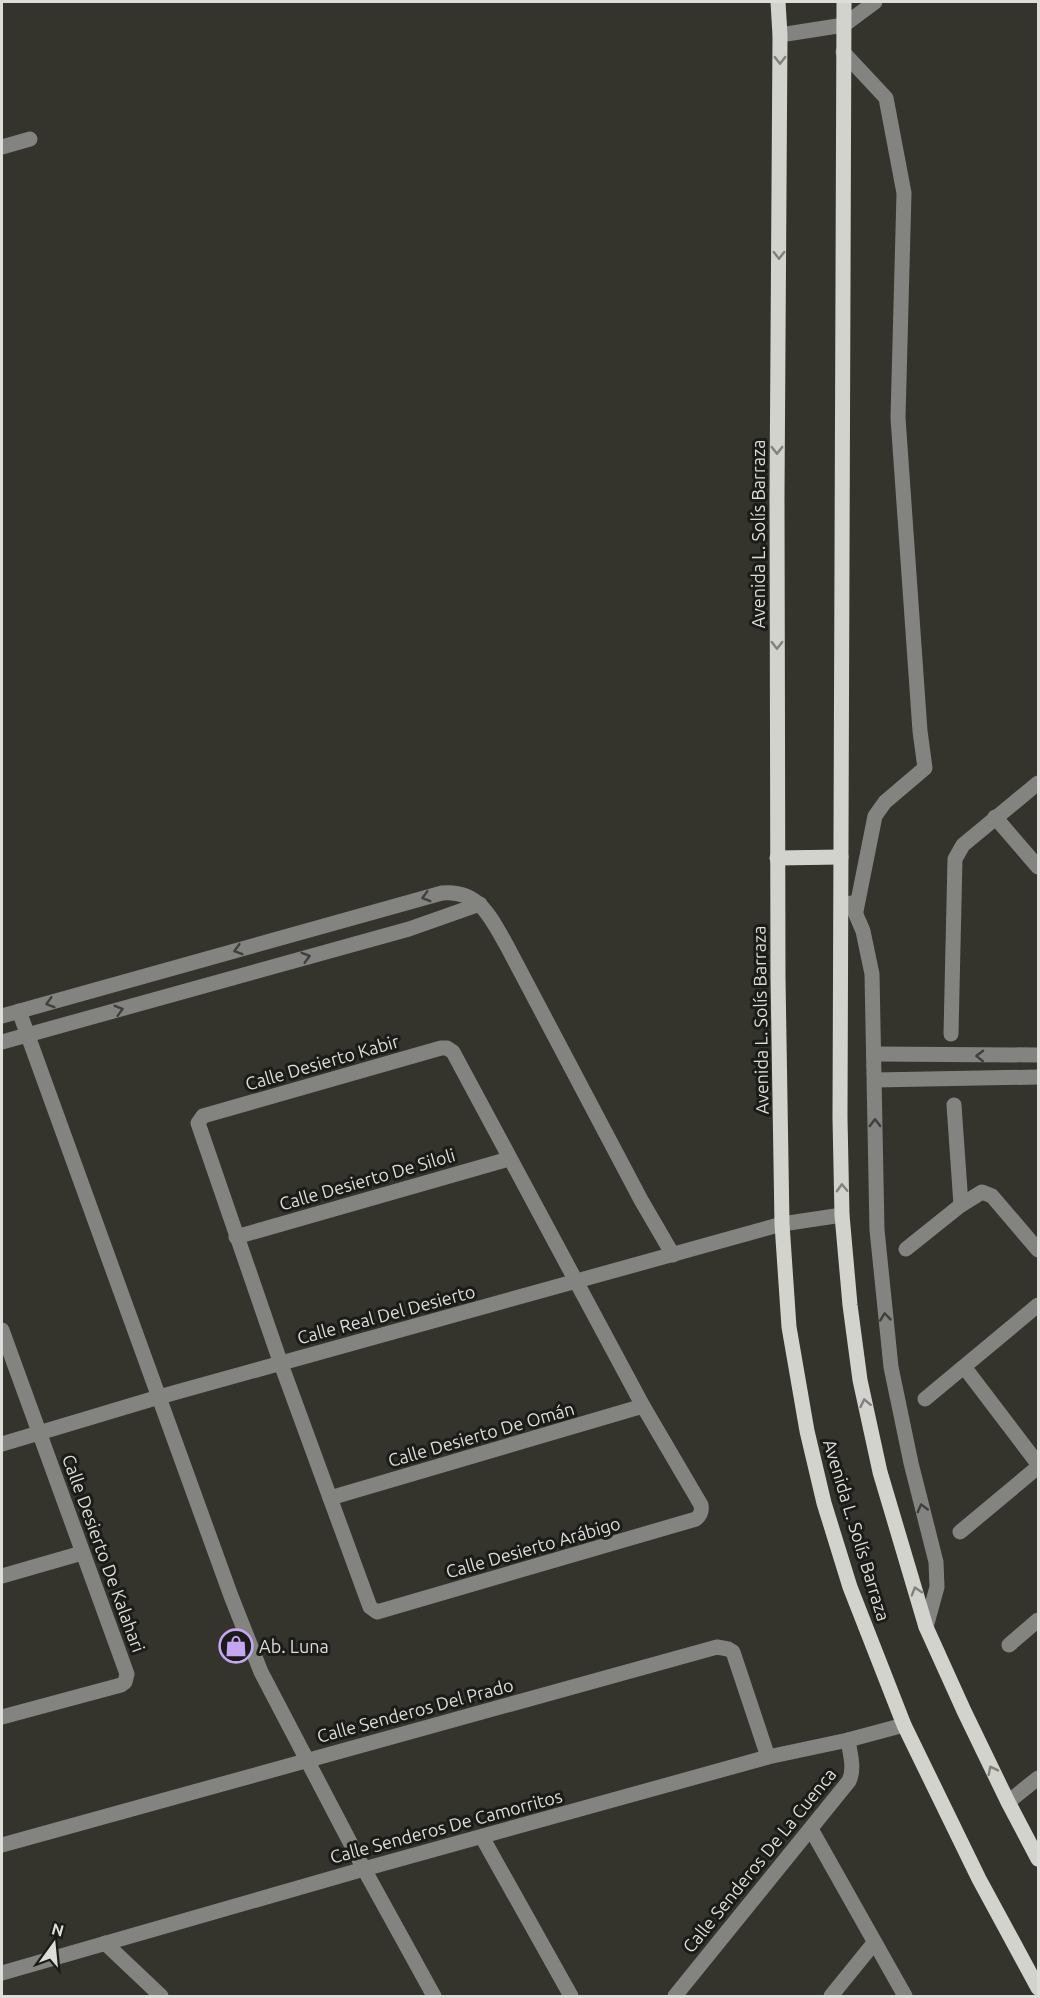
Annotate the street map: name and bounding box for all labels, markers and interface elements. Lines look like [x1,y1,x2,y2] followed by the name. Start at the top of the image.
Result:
[774,55,786,64] one-way arrow
[773,250,785,259] one-way arrow
[748,440,768,628] street label: Avenida L. Solís Barraza
[771,445,783,454] one-way arrow
[771,640,783,649] one-way arrow
[421,890,432,902] one-way arrow
[748,925,772,1115] street label: Avenida L. Solís Barraza
[233,943,244,955] one-way arrow
[301,952,311,965] one-way arrow
[45,995,55,1008] one-way arrow
[113,1004,123,1017] one-way arrow
[243,1030,401,1094] street label: Calle Desierto Kabir
[976,1049,985,1062] one-way arrow
[869,1118,881,1127] one-way arrow
[277,1144,457,1214] street label: Calle Desierto De Siloli
[835,1184,848,1193] one-way arrow
[295,1281,477,1347] street label: Calle Real Del Desierto
[879,1313,892,1322] one-way arrow
[386,1398,576,1470] street label: Calle Desierto De Omán
[860,1398,873,1408] one-way arrow
[820,1437,894,1623] street label: Avenida L. Solís Barraza
[59,1451,149,1655] street label: Calle Desierto De Kalahari
[917,1504,930,1514] one-way arrow
[443,1512,623,1582] street label: Calle Desierto Arábigo
[911,1586,923,1597] one-way arrow
[218,1628,254,1664] shop icon: Ab. Luna
[259,1636,329,1656] place label: Ab. Luna
[315,1674,515,1746] street label: Calle Senderos Del Prado
[678,1764,840,1956] street label: Calle Senderos De La Cuenca
[988,1765,1000,1776] one-way arrow
[328,1785,565,1867] street label: Calle Senderos De Camorritos
[24,1914,84,1974] north arrow
[50,1919,66,1940] text: N

